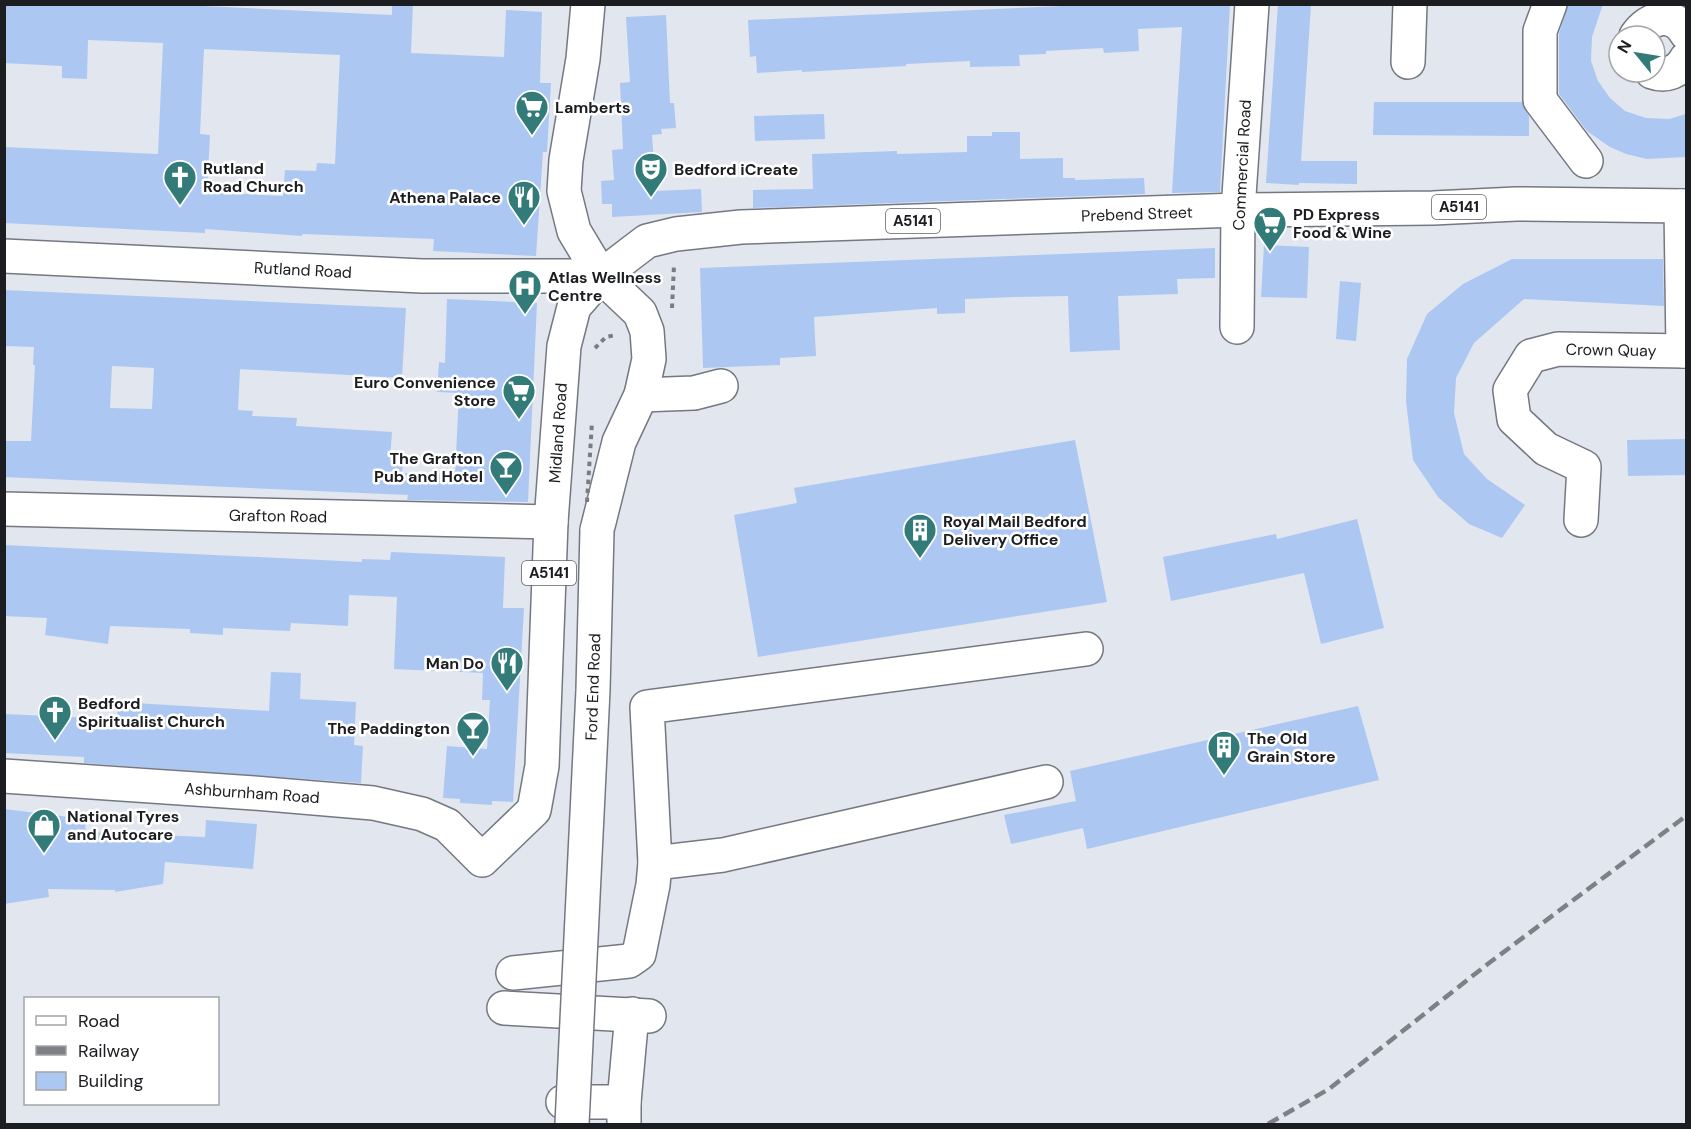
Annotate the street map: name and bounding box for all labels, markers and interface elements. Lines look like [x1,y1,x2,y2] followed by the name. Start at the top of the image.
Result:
[1607,24,1667,84] north arrow
[1612,36,1636,57] text: N
[514,89,550,136] supermarket icon: Lamberts
[555,97,630,118] place label: Lamberts
[1228,99,1256,231] street label: Commercial Road
[633,151,669,198] theatre icon: Bedford iCreate
[203,158,304,197] place label: Rutland Road Church
[162,159,198,206] church icon: Rutland Road Church
[674,159,798,180] place label: Bedford iCreate
[506,179,542,226] restaurant icon: Athena Palace
[389,187,501,208] place label: Athena Palace
[1432,195,1486,219] road number: A5141
[1081,202,1193,226] street label: Prebend Street
[1293,204,1392,243] place label: PD Express Food & Wine
[1252,205,1288,252] supermarket icon: PD Express Food & Wine
[886,209,940,233] road number: A5141
[254,257,352,283] street label: Rutland Road
[548,267,662,306] place label: Atlas Wellness Centre
[507,268,543,315] hospital icon: Atlas Wellness Centre
[1565,339,1657,361] street label: Crown Quay
[354,372,496,411] place label: Euro Convenience Store
[501,373,537,420] supermarket icon: Euro Convenience Store
[544,382,572,484] street label: Midland Road
[374,448,483,487] place label: The Grafton Pub and Hotel
[488,449,524,496] bar icon: The Grafton Pub and Hotel
[229,505,327,527] street label: Grafton Road
[943,511,1087,550] place label: Royal Mail Bedford Delivery Office
[902,512,938,559] building icon: Royal Mail Bedford Delivery Office
[522,561,576,585] road number: A5141
[581,633,605,741] street label: Ford End Road
[489,645,525,692] restaurant icon: Man Do
[426,653,484,674] place label: Man Do
[78,693,225,732] place label: Bedford Spiritualist Church
[37,694,73,741] church icon: Bedford Spiritualist Church
[455,710,491,757] bar icon: The Paddington
[327,718,450,739] place label: The Paddington
[1247,728,1336,767] place label: The Old Grain Store
[1206,729,1242,776] building icon: The Old Grain Store
[184,778,320,808] street label: Ashburnham Road
[67,806,179,845] place label: National Tyres and Autocare
[26,807,62,854] shop icon: National Tyres and Autocare
[24,997,219,1105] legend
[78,1009,120,1033] text: Road
[78,1039,140,1063] text: Railway
[78,1069,143,1093] text: Building

